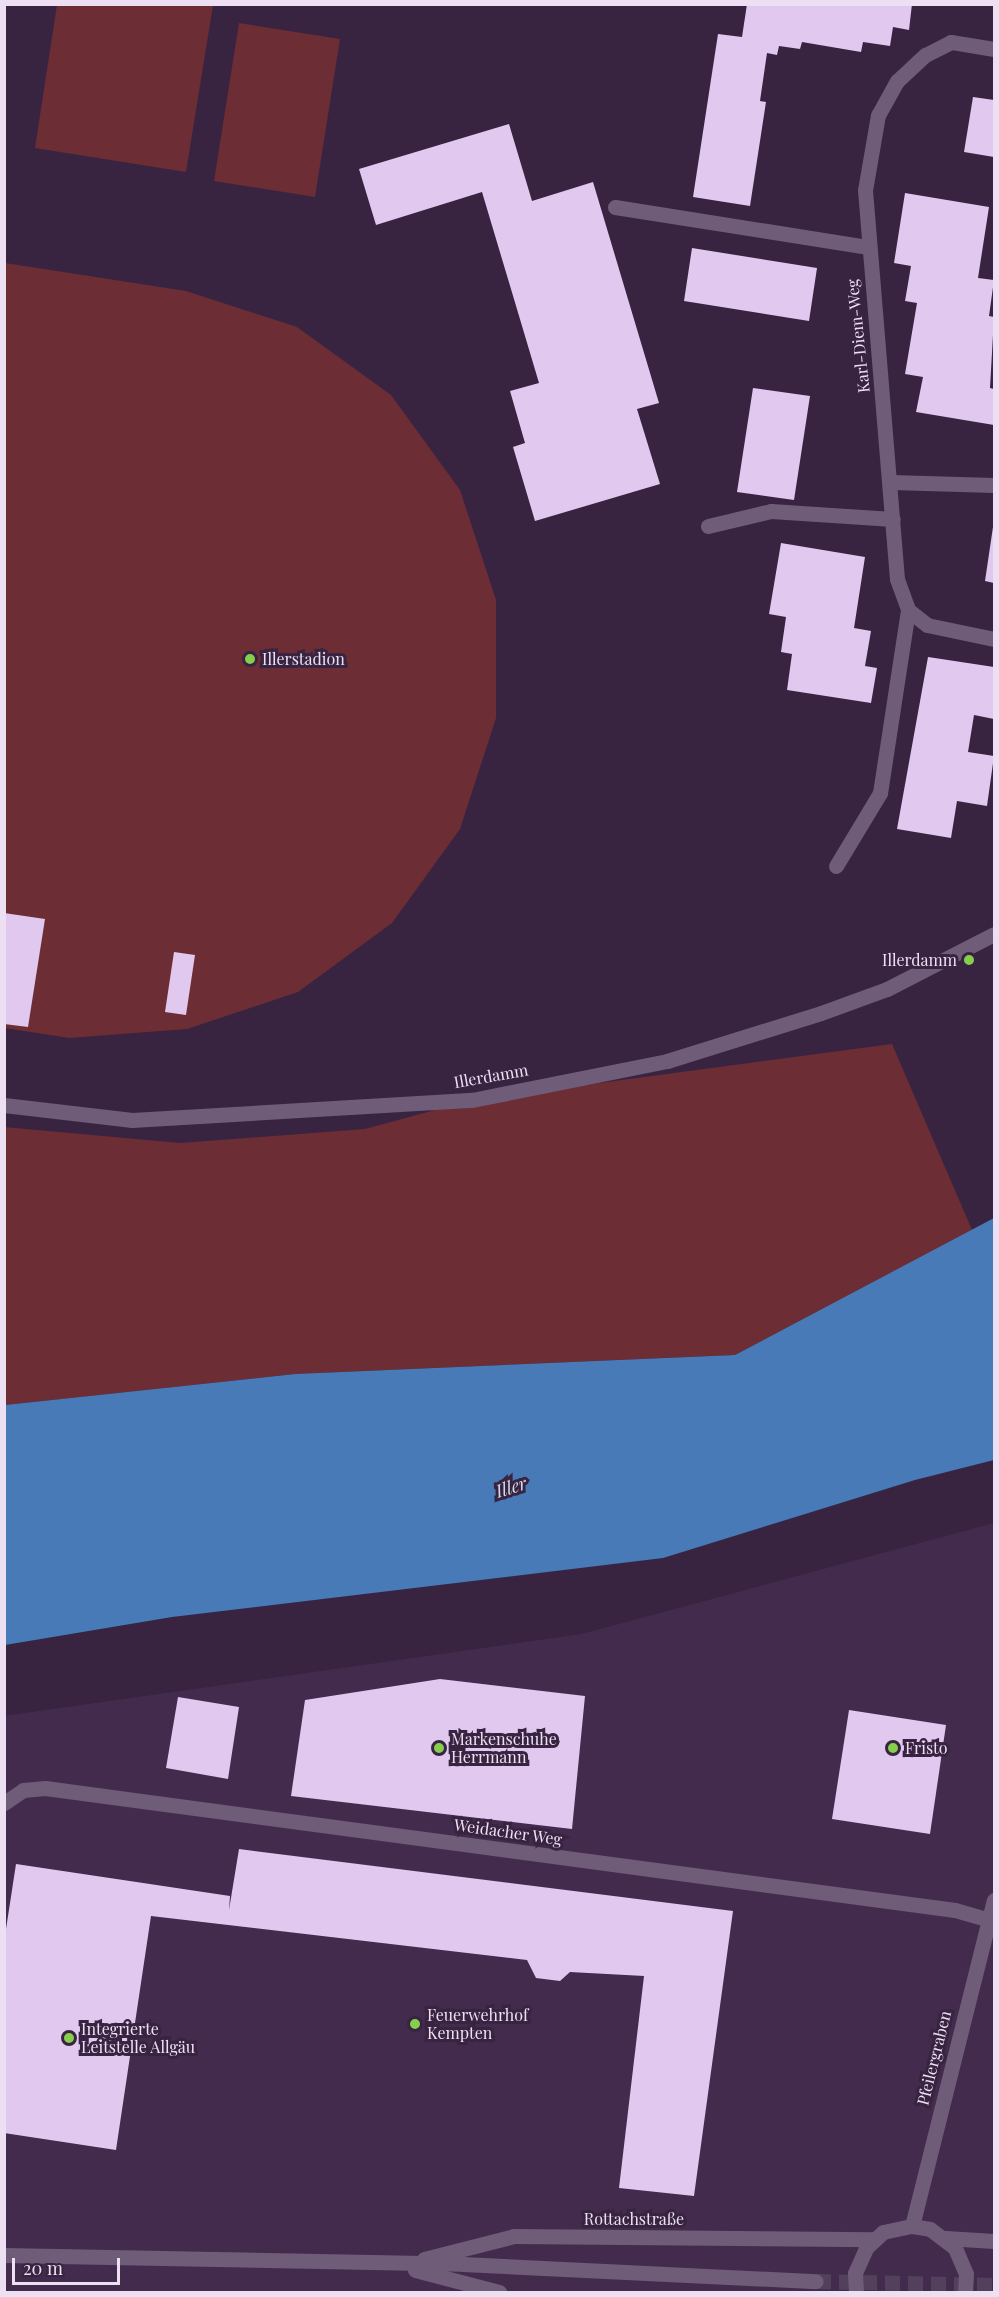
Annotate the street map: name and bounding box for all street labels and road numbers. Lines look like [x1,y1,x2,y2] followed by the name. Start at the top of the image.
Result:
[842,278,874,394] street label: Karl-Diem-Weg
[452,1060,530,1092] street label: Illerdamm
[452,1815,564,1849] street label: Weidacher Weg
[913,2009,955,2107] street label: Pfeilergraben
[584,2209,684,2229] street label: Rottachstraße

